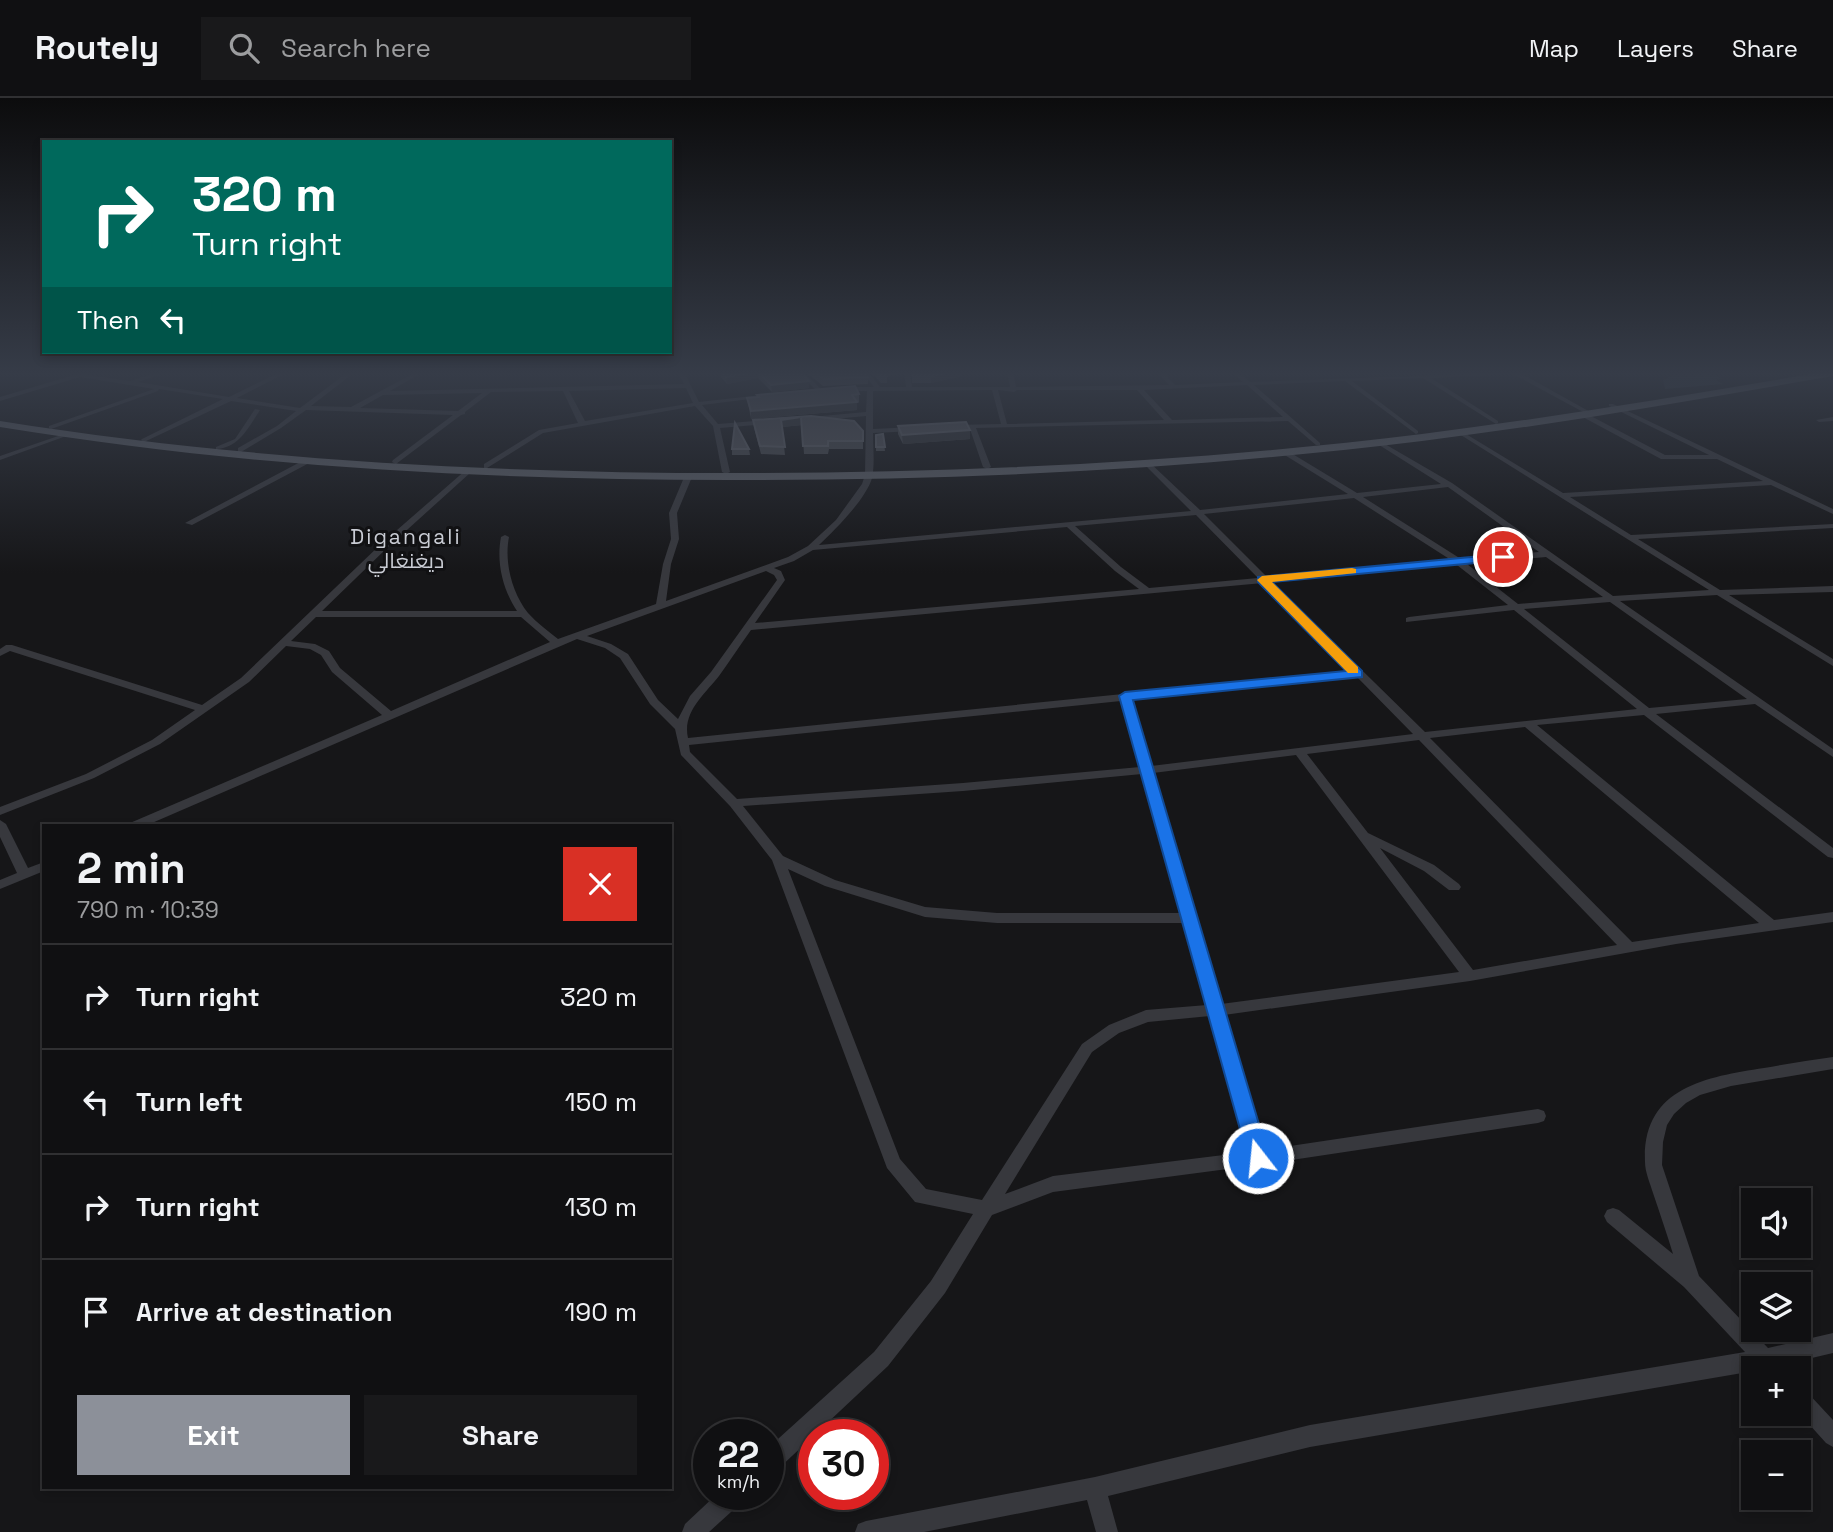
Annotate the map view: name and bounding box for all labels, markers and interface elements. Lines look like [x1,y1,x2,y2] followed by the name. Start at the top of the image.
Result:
[201,17,691,80] search box
[35,27,159,69] text: Routely
[225,29,263,67] icon: search
[281,31,431,65] text: Search here
[1529,33,1579,64] text: Map
[1617,33,1694,64] text: Layers
[1732,33,1798,64] text: Share
[192,163,337,225] text: 320 m
[77,168,168,259] icon: right
[192,224,342,264] text: Turn right
[154,301,192,339] icon: left
[77,303,140,337] text: Then
[350,523,462,577] district label: Digangali ديغنغالي
[1473,527,1533,587] pin
[1484,538,1522,576] icon: arrive
[77,842,186,895] text: 2 min
[563,847,637,921] button: close
[77,895,219,925] text: 790 m · 10:39
[77,978,115,1016] icon: right
[136,980,260,1014] text: Turn right
[560,980,637,1014] text: 320 m
[77,1083,115,1121] icon: left
[136,1085,243,1119] text: Turn left
[565,1085,637,1119] text: 150 m
[1221,1121,1295,1195] position arrow
[77,1188,115,1226] icon: right
[1741,1188,1811,1510] map controls
[1741,1188,1811,1258] button: sound
[136,1190,260,1224] text: Turn right
[565,1190,637,1224] text: 130 m
[1741,1272,1811,1342] button: layers
[77,1293,115,1331] icon: arrive
[136,1295,393,1329] text: Arrive at destination
[565,1295,637,1329] text: 190 m
[1741,1356,1811,1426] button: +
[77,1395,350,1475] button: Exit
[364,1395,637,1475] button: Share
[798,1419,889,1510] speed limit sign: 30
[718,1433,759,1477] text: 22
[1741,1440,1811,1510] button: −
[717,1470,760,1493] text: km/h

